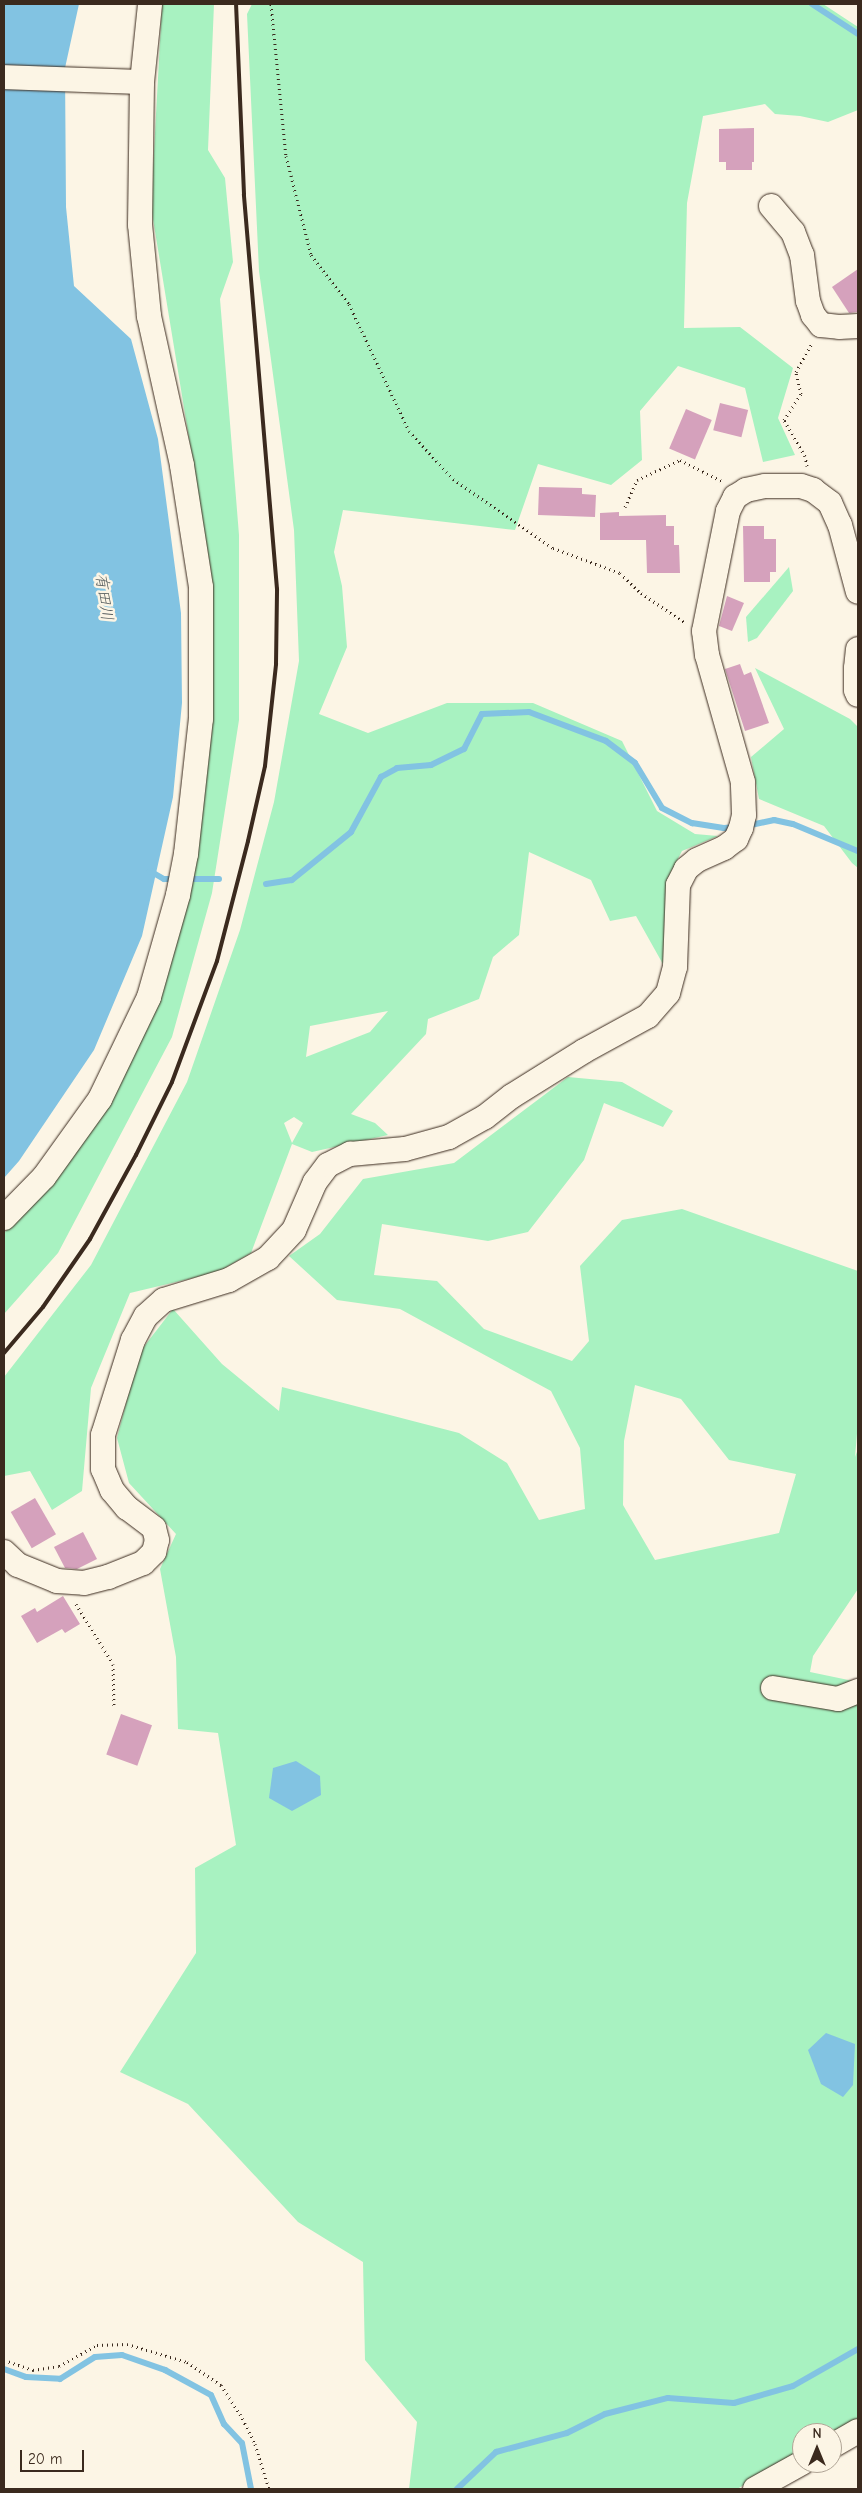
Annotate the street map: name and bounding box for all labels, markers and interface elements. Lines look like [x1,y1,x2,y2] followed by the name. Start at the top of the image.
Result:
[91,572,117,622] water label: 有田川
[792,2423,842,2473] north arrow
[812,2425,822,2442] text: N
[22,2440,86,2472] scale bar
[28,2450,62,2468] text: 20 m

